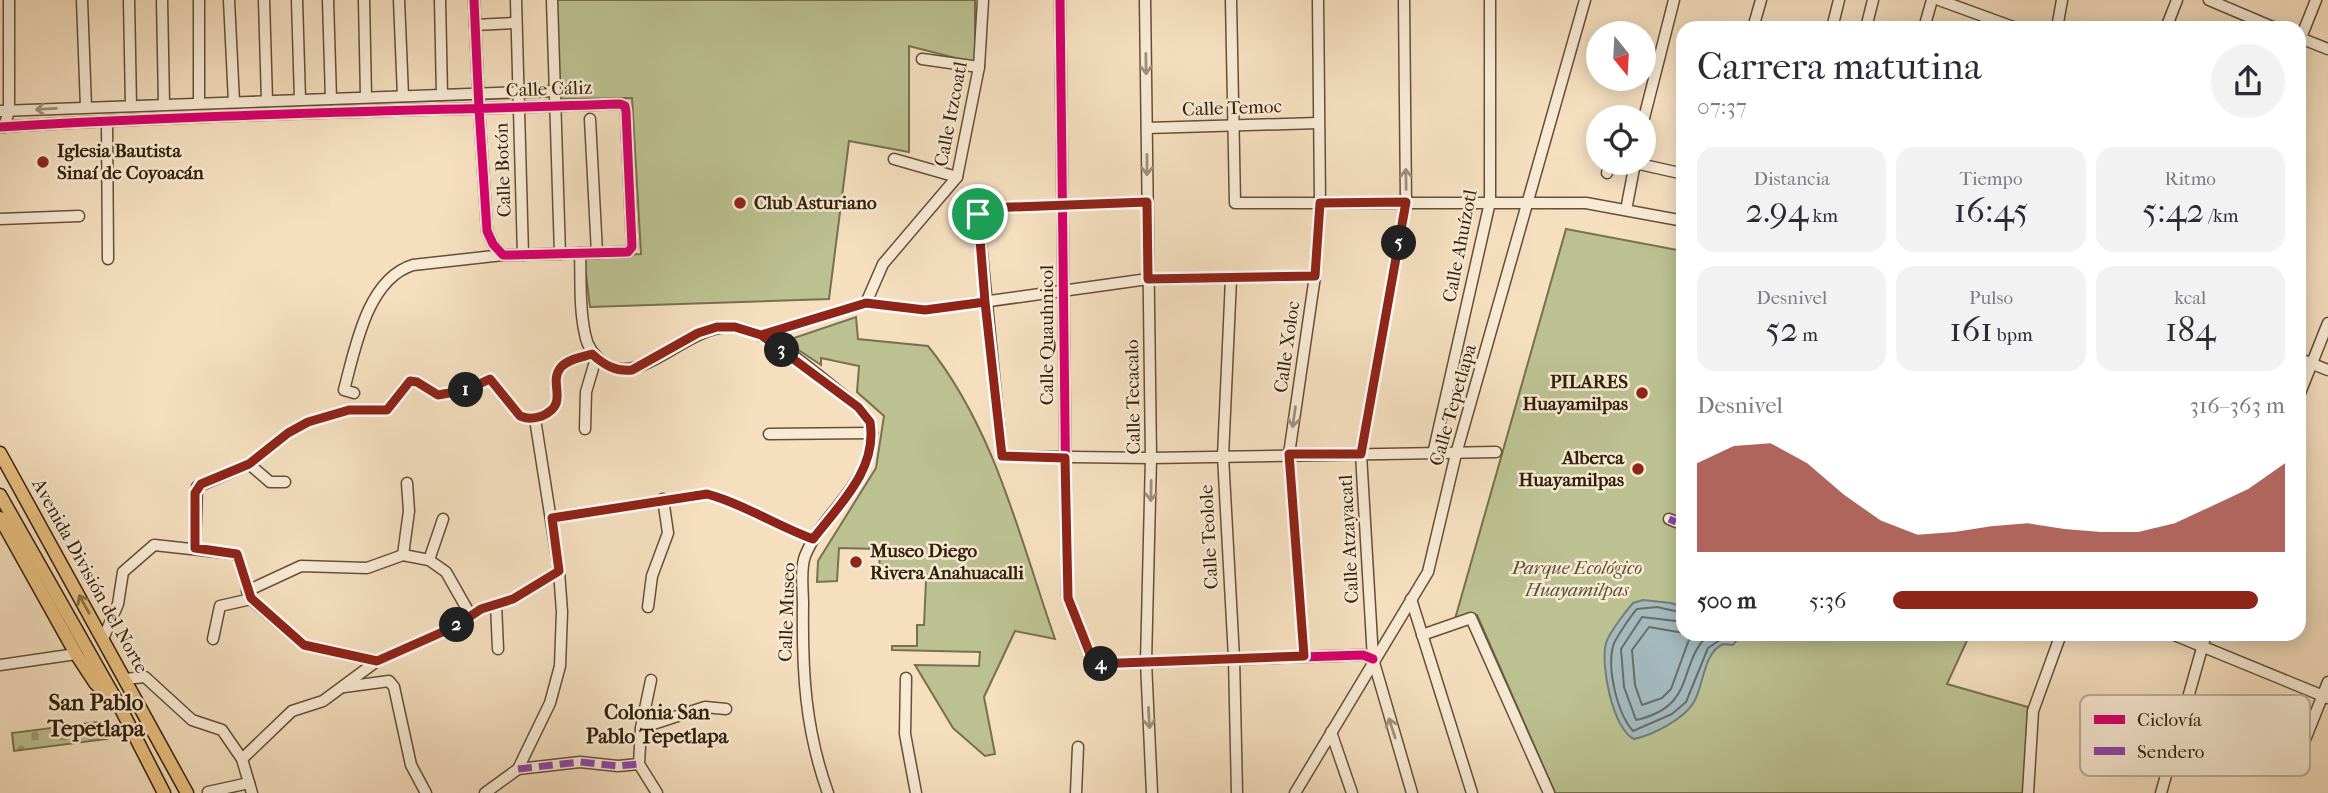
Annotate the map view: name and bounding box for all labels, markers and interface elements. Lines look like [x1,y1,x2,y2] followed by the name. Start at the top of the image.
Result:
[1586,21,1656,91] north arrow
[1586,21,1656,175] map controls
[1697,44,1981,89] text: Carrera matutina
[2211,44,2285,118] button: share
[1139,52,1153,75] one-way arrow
[930,60,972,168] street label: Calle Itzcoatl
[506,77,592,101] street label: Calle Cáliz
[1697,93,1747,120] text: 07:37
[1182,95,1282,121] street label: Calle Temoc
[35,103,58,116] one-way arrow
[1586,105,1656,175] button: locate
[490,122,516,218] street label: Calle Botón
[57,140,205,184] place label: Iglesia Bautista Sinaí de Coyoacán
[1140,153,1154,176] one-way arrow
[35,154,51,170] marker: Iglesia Bautista Sinaí de Coyoacán
[1399,168,1413,191] one-way arrow
[1753,168,1830,190] text: Distancia
[1959,168,2023,190] text: Tiempo
[2165,168,2216,190] text: Ritmo
[948,184,1008,244] pin
[1438,188,1482,304] street label: Calle Ahuízotl
[1745,190,1808,231] text: 2.94
[1954,190,2028,231] text: 16:45
[2142,190,2204,231] text: 5:42
[754,192,877,214] place label: Club Asturiano
[732,195,748,211] marker: Club Asturiano
[959,195,997,233] icon: arrive
[1808,205,1838,227] text: km
[2204,205,2239,227] text: /km
[1382,226,1416,260] pin: 5
[1394,231,1403,253] text: 5
[1036,265,1058,405] street label: Calle Quauhnicol
[1756,287,1827,309] text: Desnivel
[1969,287,2013,309] text: Pulso
[2174,287,2206,309] text: kcal
[1270,300,1304,394] street label: Calle Xoloc
[1765,309,1798,350] text: 52
[1949,309,1993,350] text: 161
[2165,309,2216,350] text: 184
[1798,324,1818,346] text: m
[1993,324,2033,346] text: bpm
[764,332,800,368] pin: 3
[778,338,785,360] text: 3
[1121,339,1145,455] street label: Calle Tecacalo
[1425,341,1481,468] street label: Calle Tepetlapa
[1522,371,1628,415] place label: PILARES Huayamilpas
[448,372,484,408] pin: 1
[462,378,469,400] text: 1
[1634,385,1650,401] marker: PILARES Huayamilpas
[1697,392,1783,419] text: Desnivel
[2190,392,2285,419] text: 316–363 m
[1288,405,1301,428] one-way arrow
[1518,447,1625,491] place label: Alberca Huayamilpas
[1630,461,1646,477] marker: Alberca Huayamilpas
[27,474,153,677] street label: Avenida División del Norte
[1335,474,1363,604] street label: Calle Atzayacatl
[1144,479,1157,502] one-way arrow
[1195,484,1223,590] street label: Calle Teolole
[869,540,1024,584] place label: Museo Diego Rivera Anahuacalli
[848,554,864,570] marker: Museo Diego Rivera Anahuacalli
[1511,557,1642,601] park label: Parque Ecológico Huayamilpas
[774,562,800,662] street label: Calle Museo
[1697,587,1756,614] text: 500 m
[1809,587,1846,614] text: 5:36
[77,594,90,615] one-way arrow
[440,608,475,642] pin: 2
[452,613,461,635] text: 2
[1084,646,1118,682] pin: 4
[1095,652,1106,674] text: 4
[46,689,146,742] district label: San Pablo Tepetlapa
[2080,695,2310,776] legend
[586,700,730,748] district label: Colonia San Pablo Tepetlapa
[1142,706,1155,729] one-way arrow
[2137,709,2202,731] text: Ciclovía
[1384,717,1397,739] one-way arrow
[2137,741,2205,763] text: Sendero

